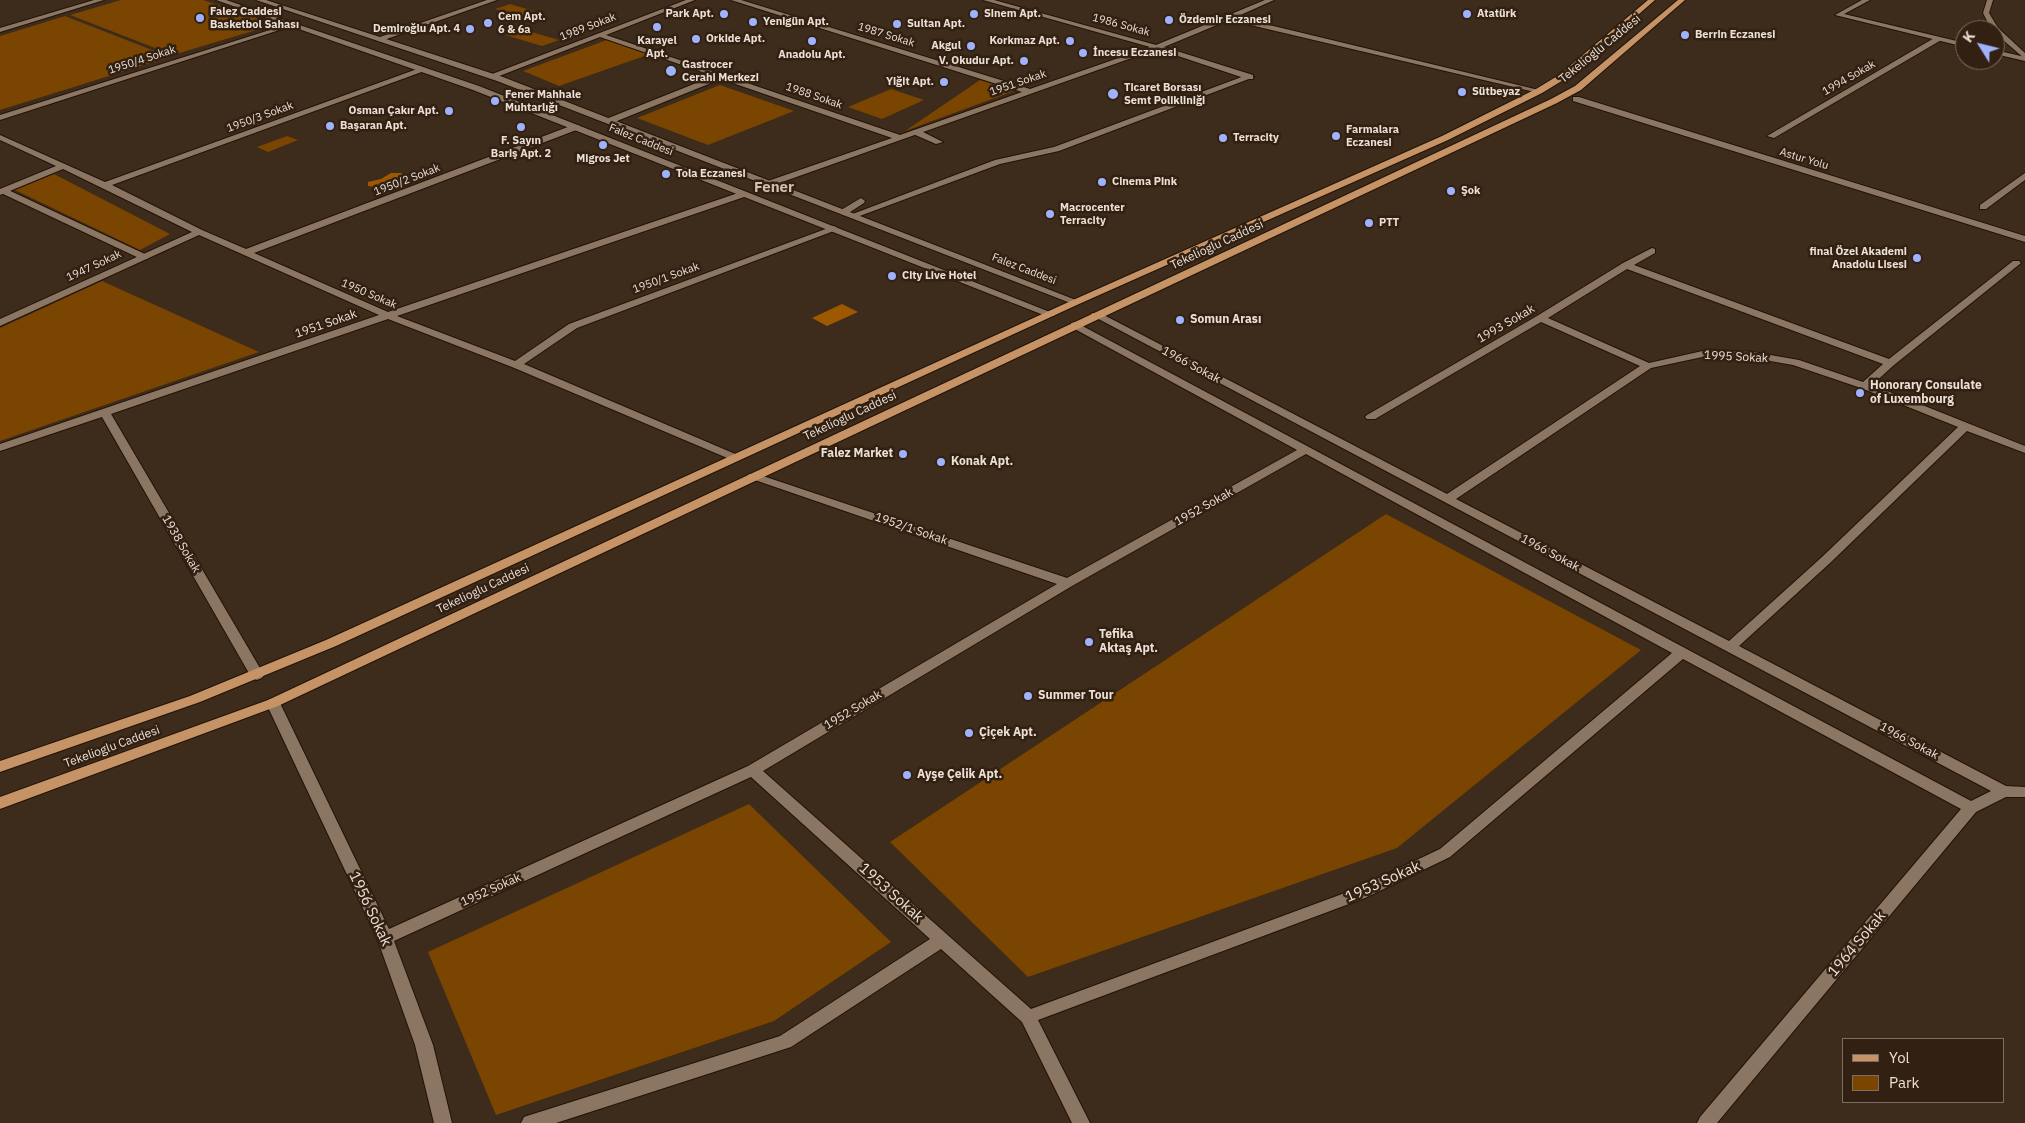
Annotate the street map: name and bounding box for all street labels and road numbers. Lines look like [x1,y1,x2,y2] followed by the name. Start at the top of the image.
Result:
[558,10,618,44] street label: 1989 Sokak
[1091,11,1151,39] street label: 1986 Sokak
[1556,12,1644,86] street label: Tekelioglu Caddesi
[856,20,916,50] street label: 1987 Sokak
[107,43,177,77] street label: 1950/4 Sokak
[1820,58,1878,98] street label: 1994 Sokak
[988,67,1048,99] street label: 1951 Sokak
[784,80,844,112] street label: 1988 Sokak
[225,99,295,135] street label: 1950/3 Sokak
[607,121,675,159] street label: Falez Caddesi
[1778,145,1830,173] street label: Astur Yolu
[372,161,442,199] street label: 1950/2 Sokak
[1168,217,1266,273] street label: Tekelioglu Caddesi
[64,248,124,284] street label: 1947 Sokak
[990,251,1058,287] street label: Falez Caddesi
[631,260,701,296] street label: 1950/1 Sokak
[339,276,399,312] street label: 1950 Sokak
[1475,302,1537,346] street label: 1993 Sokak
[293,307,359,341] street label: 1951 Sokak
[1159,344,1223,386] street label: 1966 Sokak
[1704,348,1768,366] street label: 1995 Sokak
[801,388,899,444] street label: Tekelioglu Caddesi
[1172,485,1236,529] street label: 1952 Sokak
[873,510,949,548] street label: 1952/1 Sokak
[159,513,203,575] street label: 1938 Sokak
[1518,532,1582,574] street label: 1966 Sokak
[434,561,532,617] street label: Tekelioglu Caddesi
[822,687,884,733] street label: 1952 Sokak
[1877,720,1941,762] street label: 1966 Sokak
[62,723,162,771] street label: Tekelioglu Caddesi
[1343,857,1423,907] street label: 1953 Sokak
[855,859,927,927] street label: 1953 Sokak
[345,869,395,949] street label: 1956 Sokak
[459,870,523,910] street label: 1952 Sokak
[1824,907,1890,981] street label: 1964 Sokak

